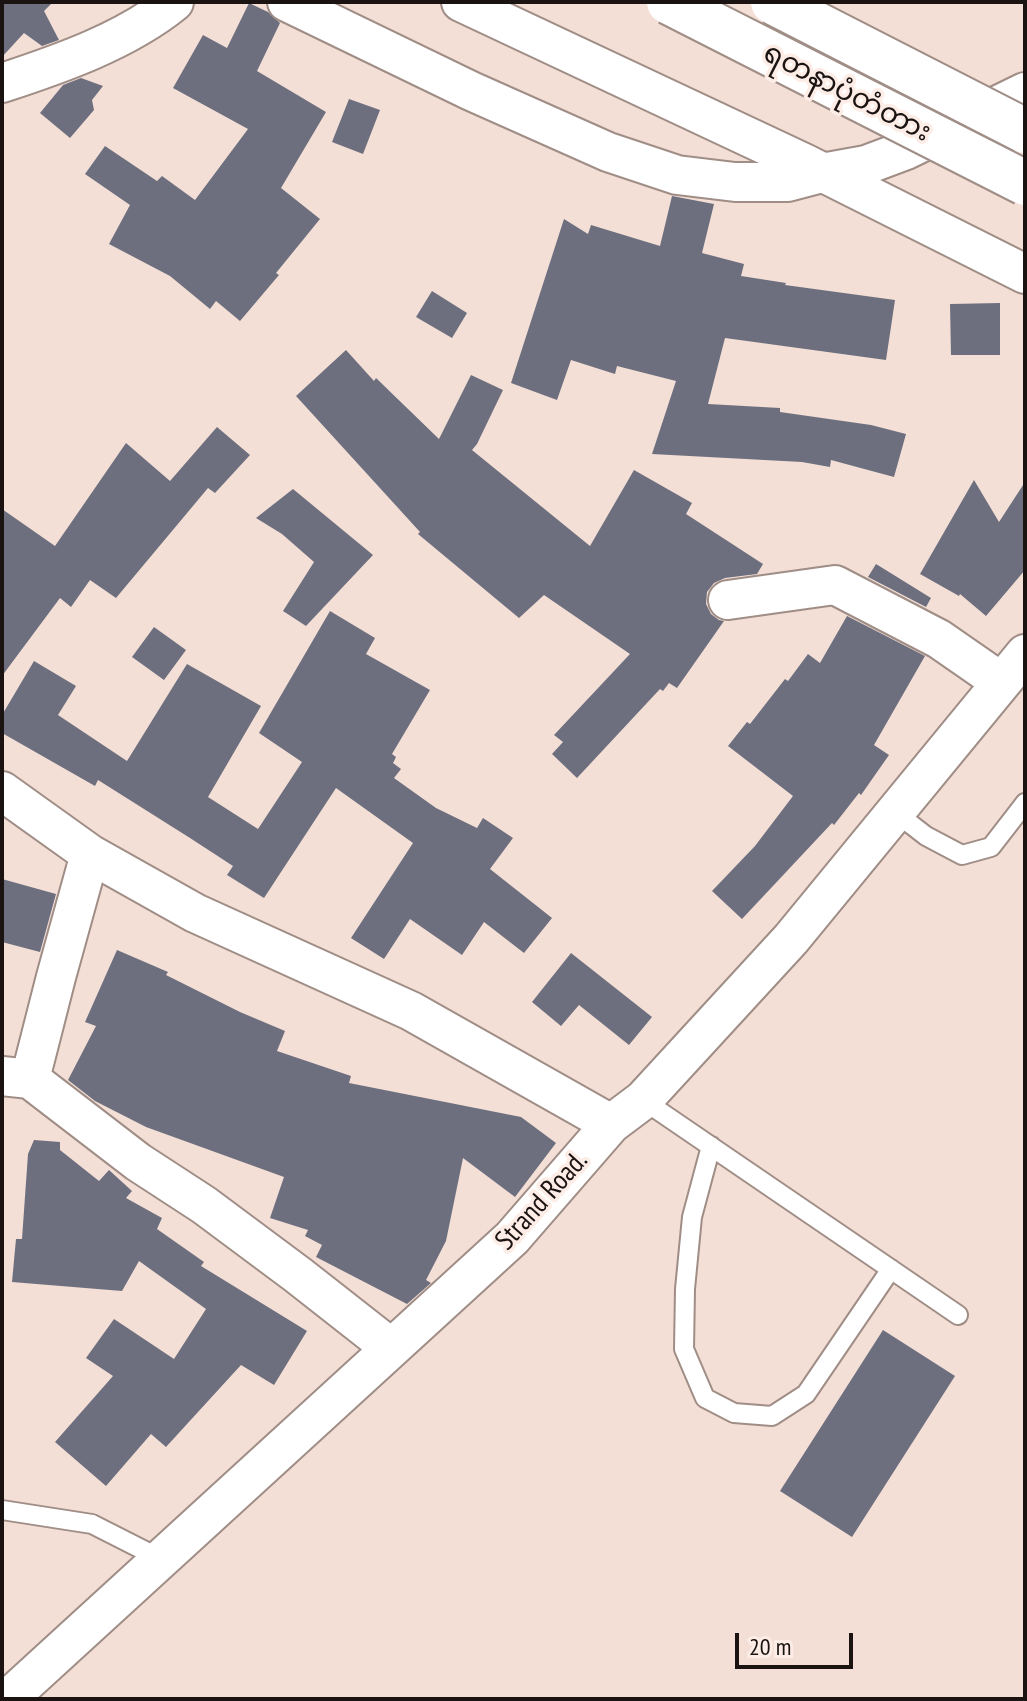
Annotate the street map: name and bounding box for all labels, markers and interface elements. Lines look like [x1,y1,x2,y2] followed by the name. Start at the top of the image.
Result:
[758,36,936,150] street label: ရတနာပုံတံတား
[489,1145,595,1257] street label: Strand Road.
[739,1617,857,1667] scale bar
[749,1631,791,1662] text: 20 m

